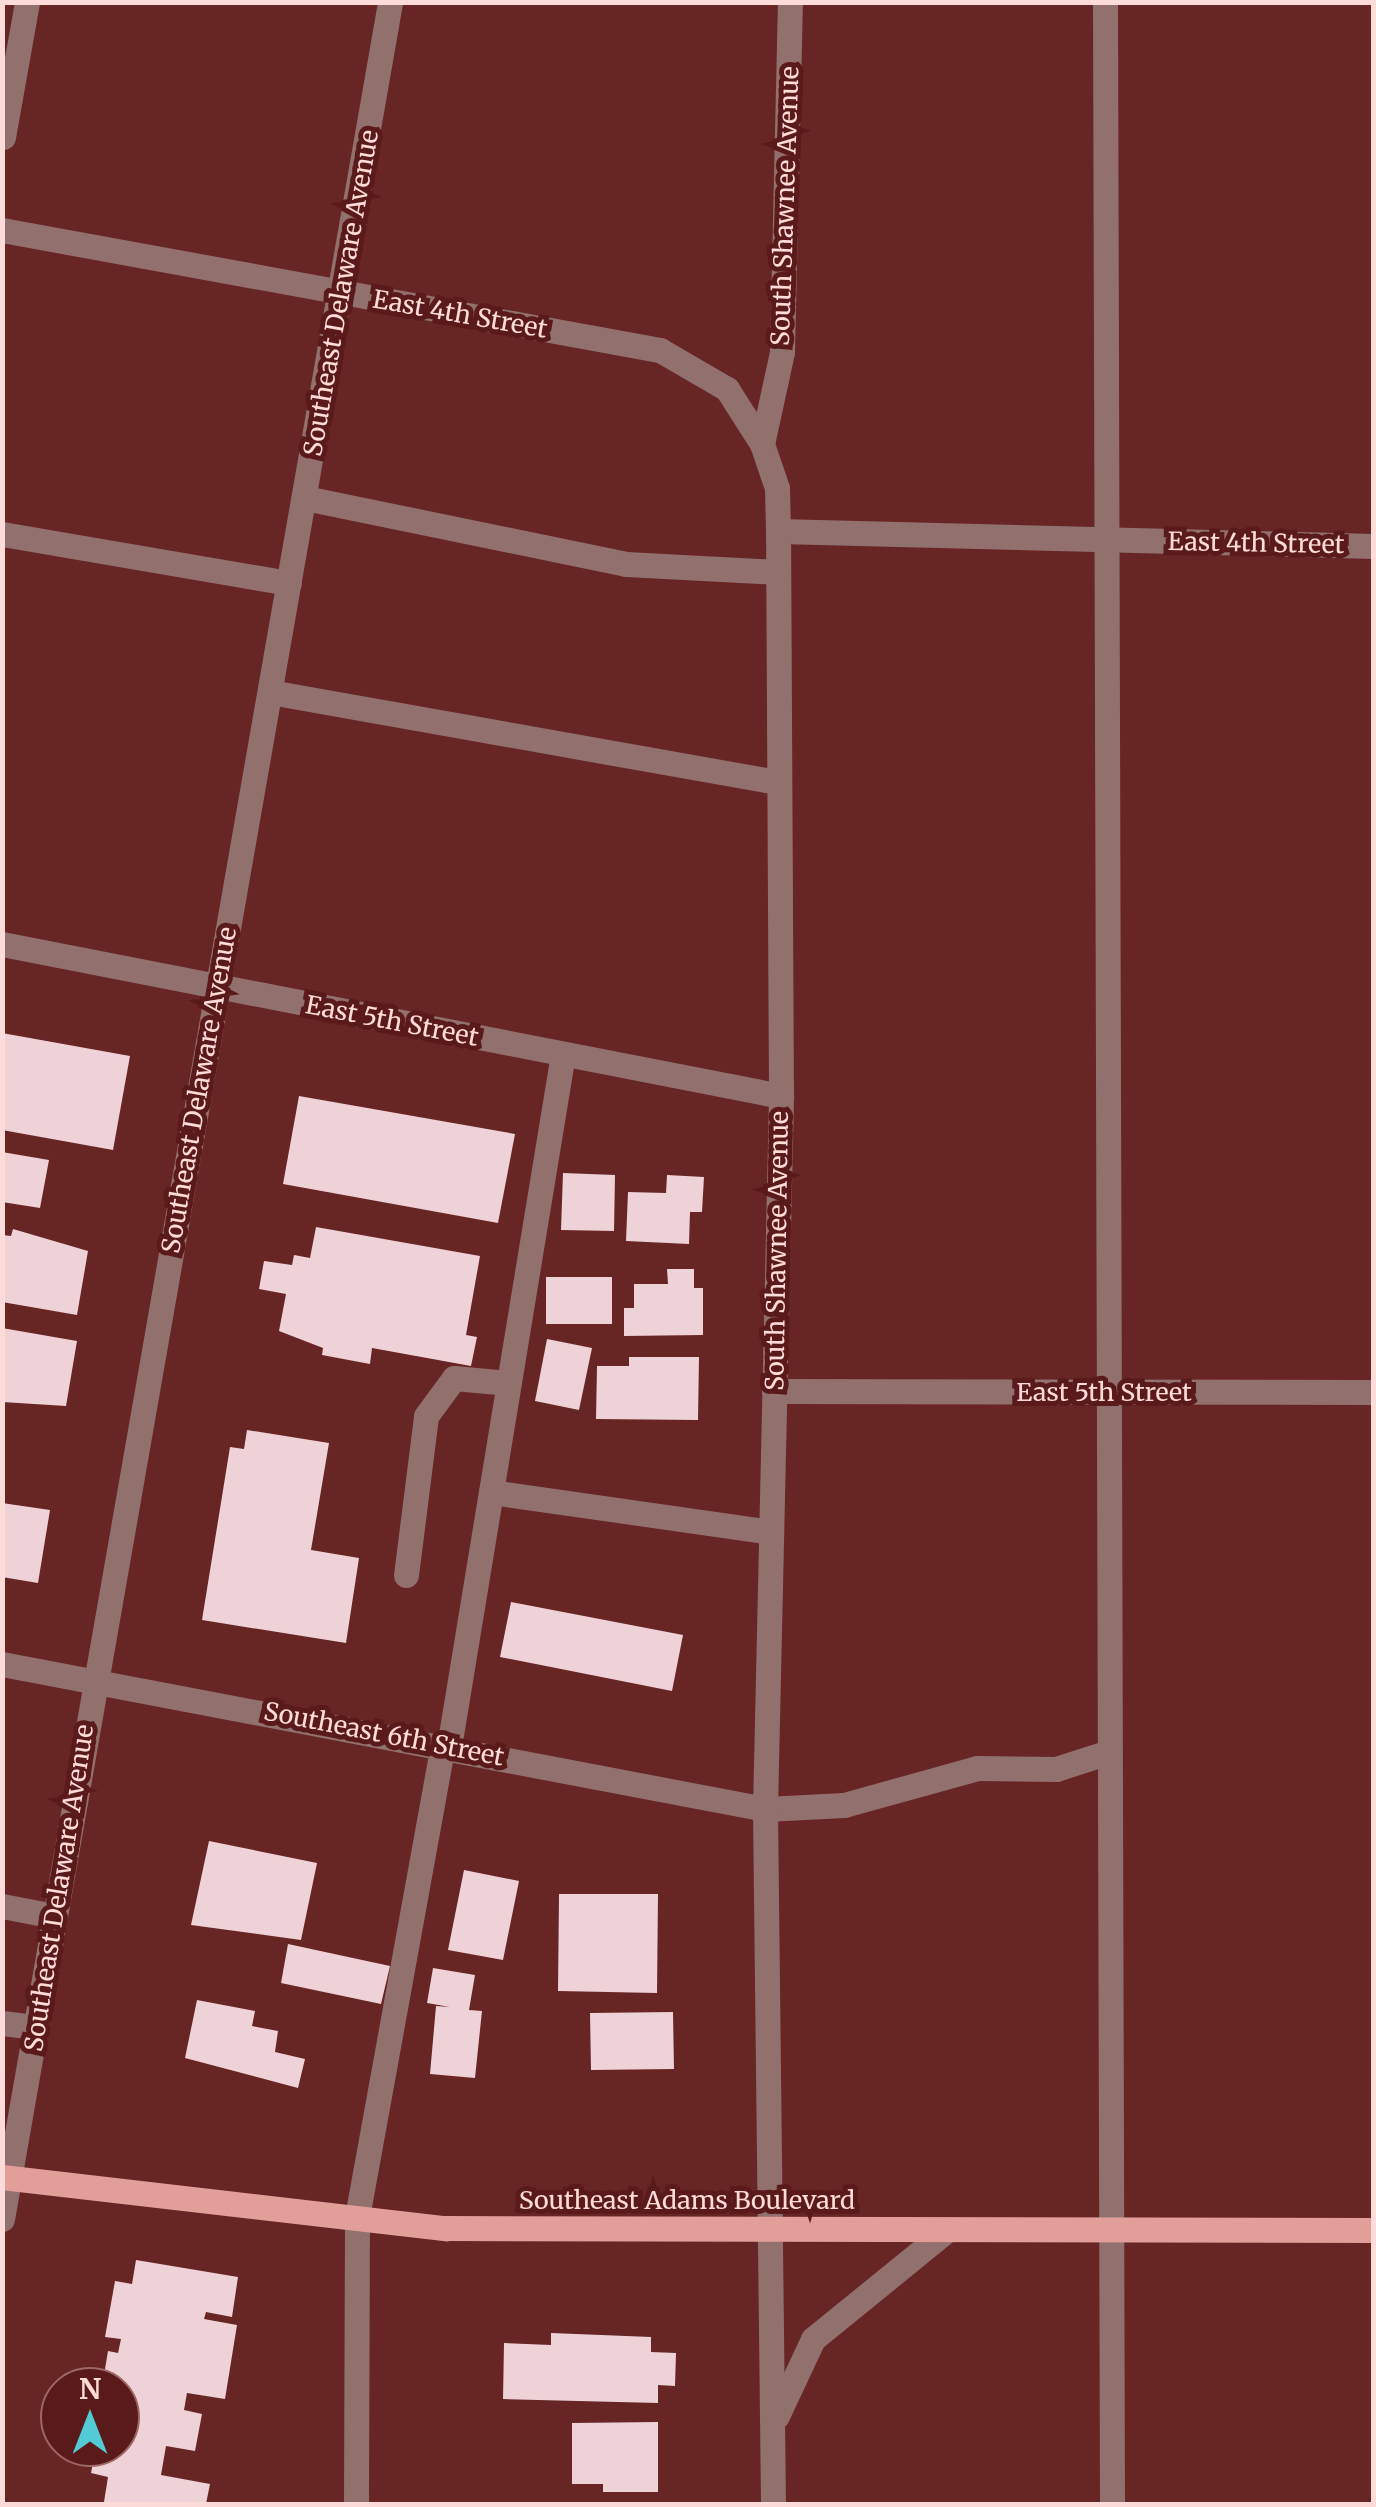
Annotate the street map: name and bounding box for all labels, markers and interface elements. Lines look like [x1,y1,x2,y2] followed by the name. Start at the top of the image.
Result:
[765,66,805,346] street label: South Shawnee Avenue
[298,128,384,458] street label: Southeast Delaware Avenue
[370,284,550,344] street label: East 4th Street
[1167,526,1345,560] street label: East 4th Street
[156,925,242,1255] street label: Southeast Delaware Avenue
[303,990,481,1052] street label: East 5th Street
[760,1111,794,1391] street label: South Shawnee Avenue
[1016,1377,1192,1407] street label: East 5th Street
[261,1696,507,1772] street label: Southeast 6th Street
[18,1722,100,2054] street label: Southeast Delaware Avenue
[519,2185,855,2215] street label: Southeast Adams Boulevard
[40,2367,140,2467] north arrow
[79,2371,101,2407] text: N

